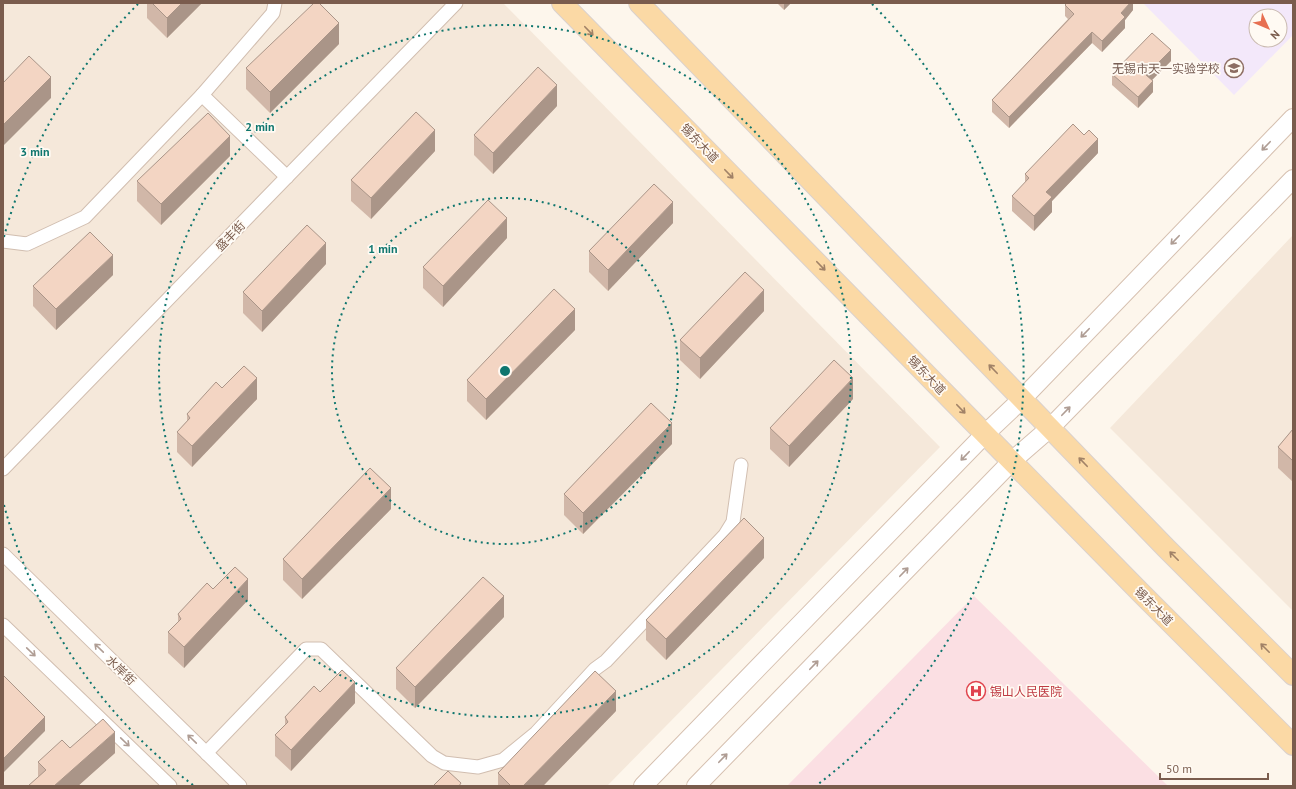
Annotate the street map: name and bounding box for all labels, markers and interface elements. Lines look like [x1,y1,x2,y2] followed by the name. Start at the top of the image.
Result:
[1248,8,1288,48] north arrow
[584,26,594,36] one-way arrow
[1268,27,1283,42] text: N
[1223,57,1245,79] school or university icon: 无锡市天一实验学校
[1112,61,1220,76] place label: 无锡市天一实验学校
[245,119,275,134] text: 2 min
[678,121,722,165] street label: 锡东大道
[1261,141,1271,151] one-way arrow
[20,144,50,159] text: 3 min
[725,169,734,179] one-way arrow
[212,218,248,254] street label: 盛丰街
[1171,235,1180,245] one-way arrow
[368,241,398,256] text: 1 min
[816,261,825,271] one-way arrow
[1080,328,1090,338] one-way arrow
[905,353,949,397] street label: 锡东大道
[498,364,512,378] centre of rings
[988,364,998,374] one-way arrow
[956,404,966,414] one-way arrow
[1061,406,1071,416] one-way arrow
[960,451,969,461] one-way arrow
[1078,457,1088,467] one-way arrow
[1169,551,1179,561] one-way arrow
[900,567,909,577] one-way arrow
[1132,584,1176,628] street label: 锡东大道
[94,643,104,653] one-way arrow
[1260,643,1270,652] one-way arrow
[26,647,36,657] one-way arrow
[103,652,139,688] street label: 水岸街
[809,660,819,670] one-way arrow
[965,680,987,702] hospital icon: 锡山人民医院
[990,684,1062,699] place label: 锡山人民医院
[187,734,197,744] one-way arrow
[120,737,130,747] one-way arrow
[718,753,728,763] one-way arrow
[1160,755,1268,781] scale bar
[1166,761,1192,776] text: 50 m

